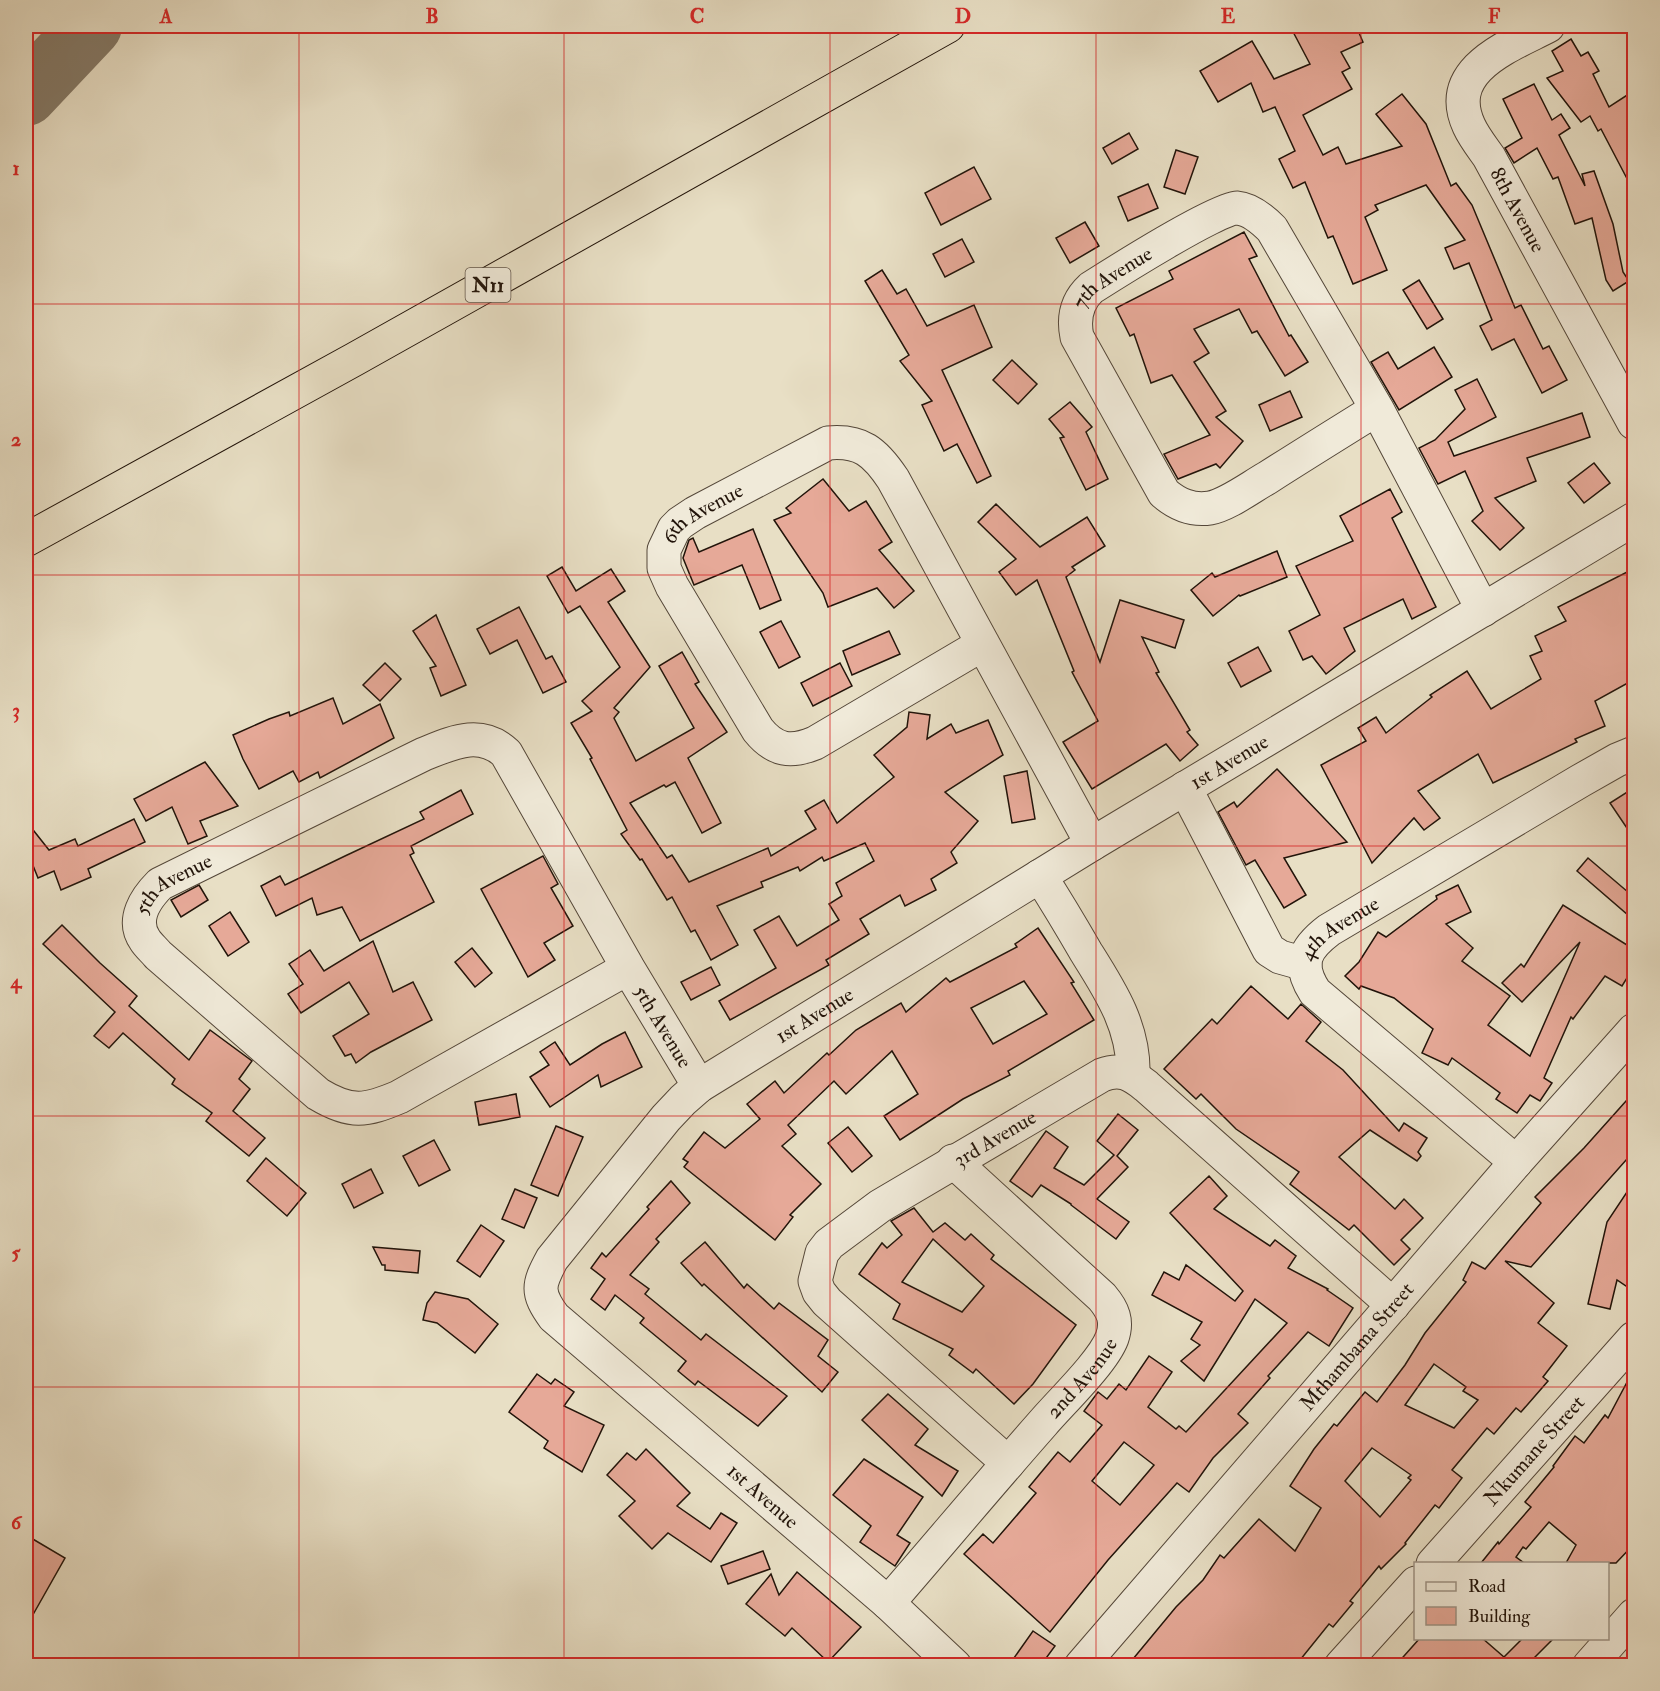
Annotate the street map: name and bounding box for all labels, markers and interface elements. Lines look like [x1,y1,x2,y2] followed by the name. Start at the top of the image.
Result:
[159,4,173,29] text: A
[425,4,439,29] text: B
[690,4,704,29] text: C
[955,4,971,29] text: D
[1221,4,1236,29] text: E
[1488,4,1501,29] text: F
[12,156,20,181] text: 1
[1483,163,1552,258] street label: 8th Avenue
[1066,240,1158,313] street label: 7th Avenue
[466,268,510,302] road number: N11
[11,427,21,452] text: 2
[656,477,748,548] street label: 6th Avenue
[12,698,20,723] text: 3
[1185,728,1274,796] street label: 1st Avenue
[128,847,217,919] street label: 5th Avenue
[1293,890,1384,965] street label: 4th Avenue
[10,969,23,994] text: 4
[627,980,698,1073] street label: 5th Avenue
[771,981,859,1050] street label: 1st Avenue
[949,1104,1042,1173] street label: 3rd Avenue
[12,1240,22,1265] text: 5
[1294,1277,1420,1417] street label: Mthambama Street
[1041,1333,1124,1424] street label: 2nd Avenue
[1478,1390,1591,1512] street label: Nkumane Street
[721,1458,804,1535] street label: 1st Avenue
[11,1510,23,1535] text: 6
[1414,1562,1609,1640] legend
[1468,1575,1506,1598] text: Road
[1468,1605,1531,1628] text: Building

